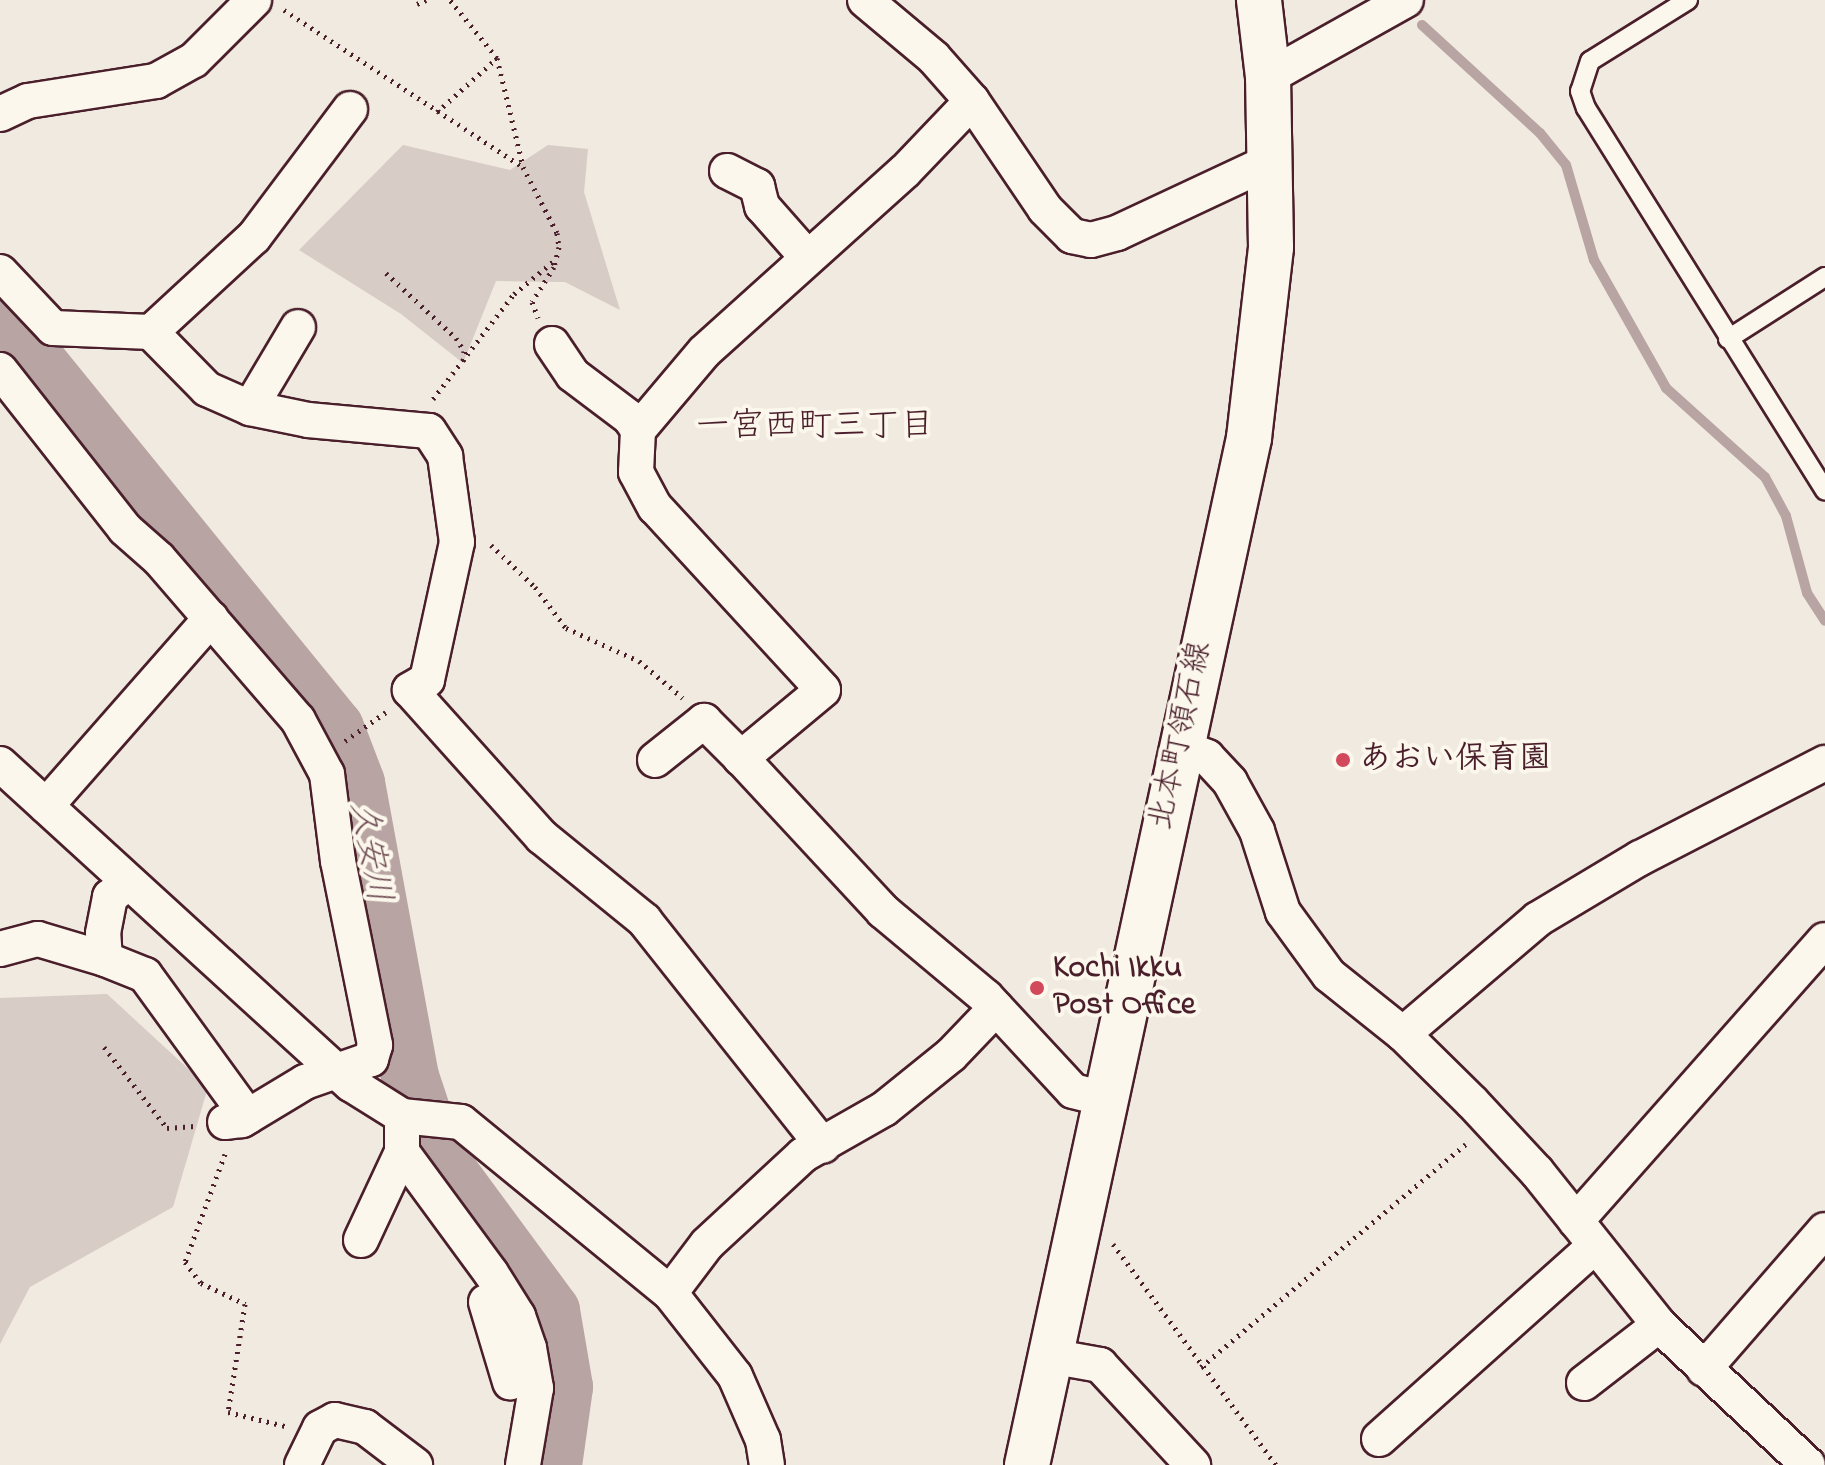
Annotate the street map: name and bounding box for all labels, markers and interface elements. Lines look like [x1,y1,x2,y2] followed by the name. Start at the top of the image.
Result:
[696,408,934,448] district label: 一宮西町三丁目
[1143,638,1221,834] street label: 北本町領石線
[1359,741,1551,779] place label: あおい保育園
[1334,751,1352,769] marker: あおい保育園
[340,798,398,906] water label: 久安川
[1053,951,1195,1026] place label: Kochi Ikku Post Office
[1028,979,1046,997] marker: Kochi Ikku Post Office

